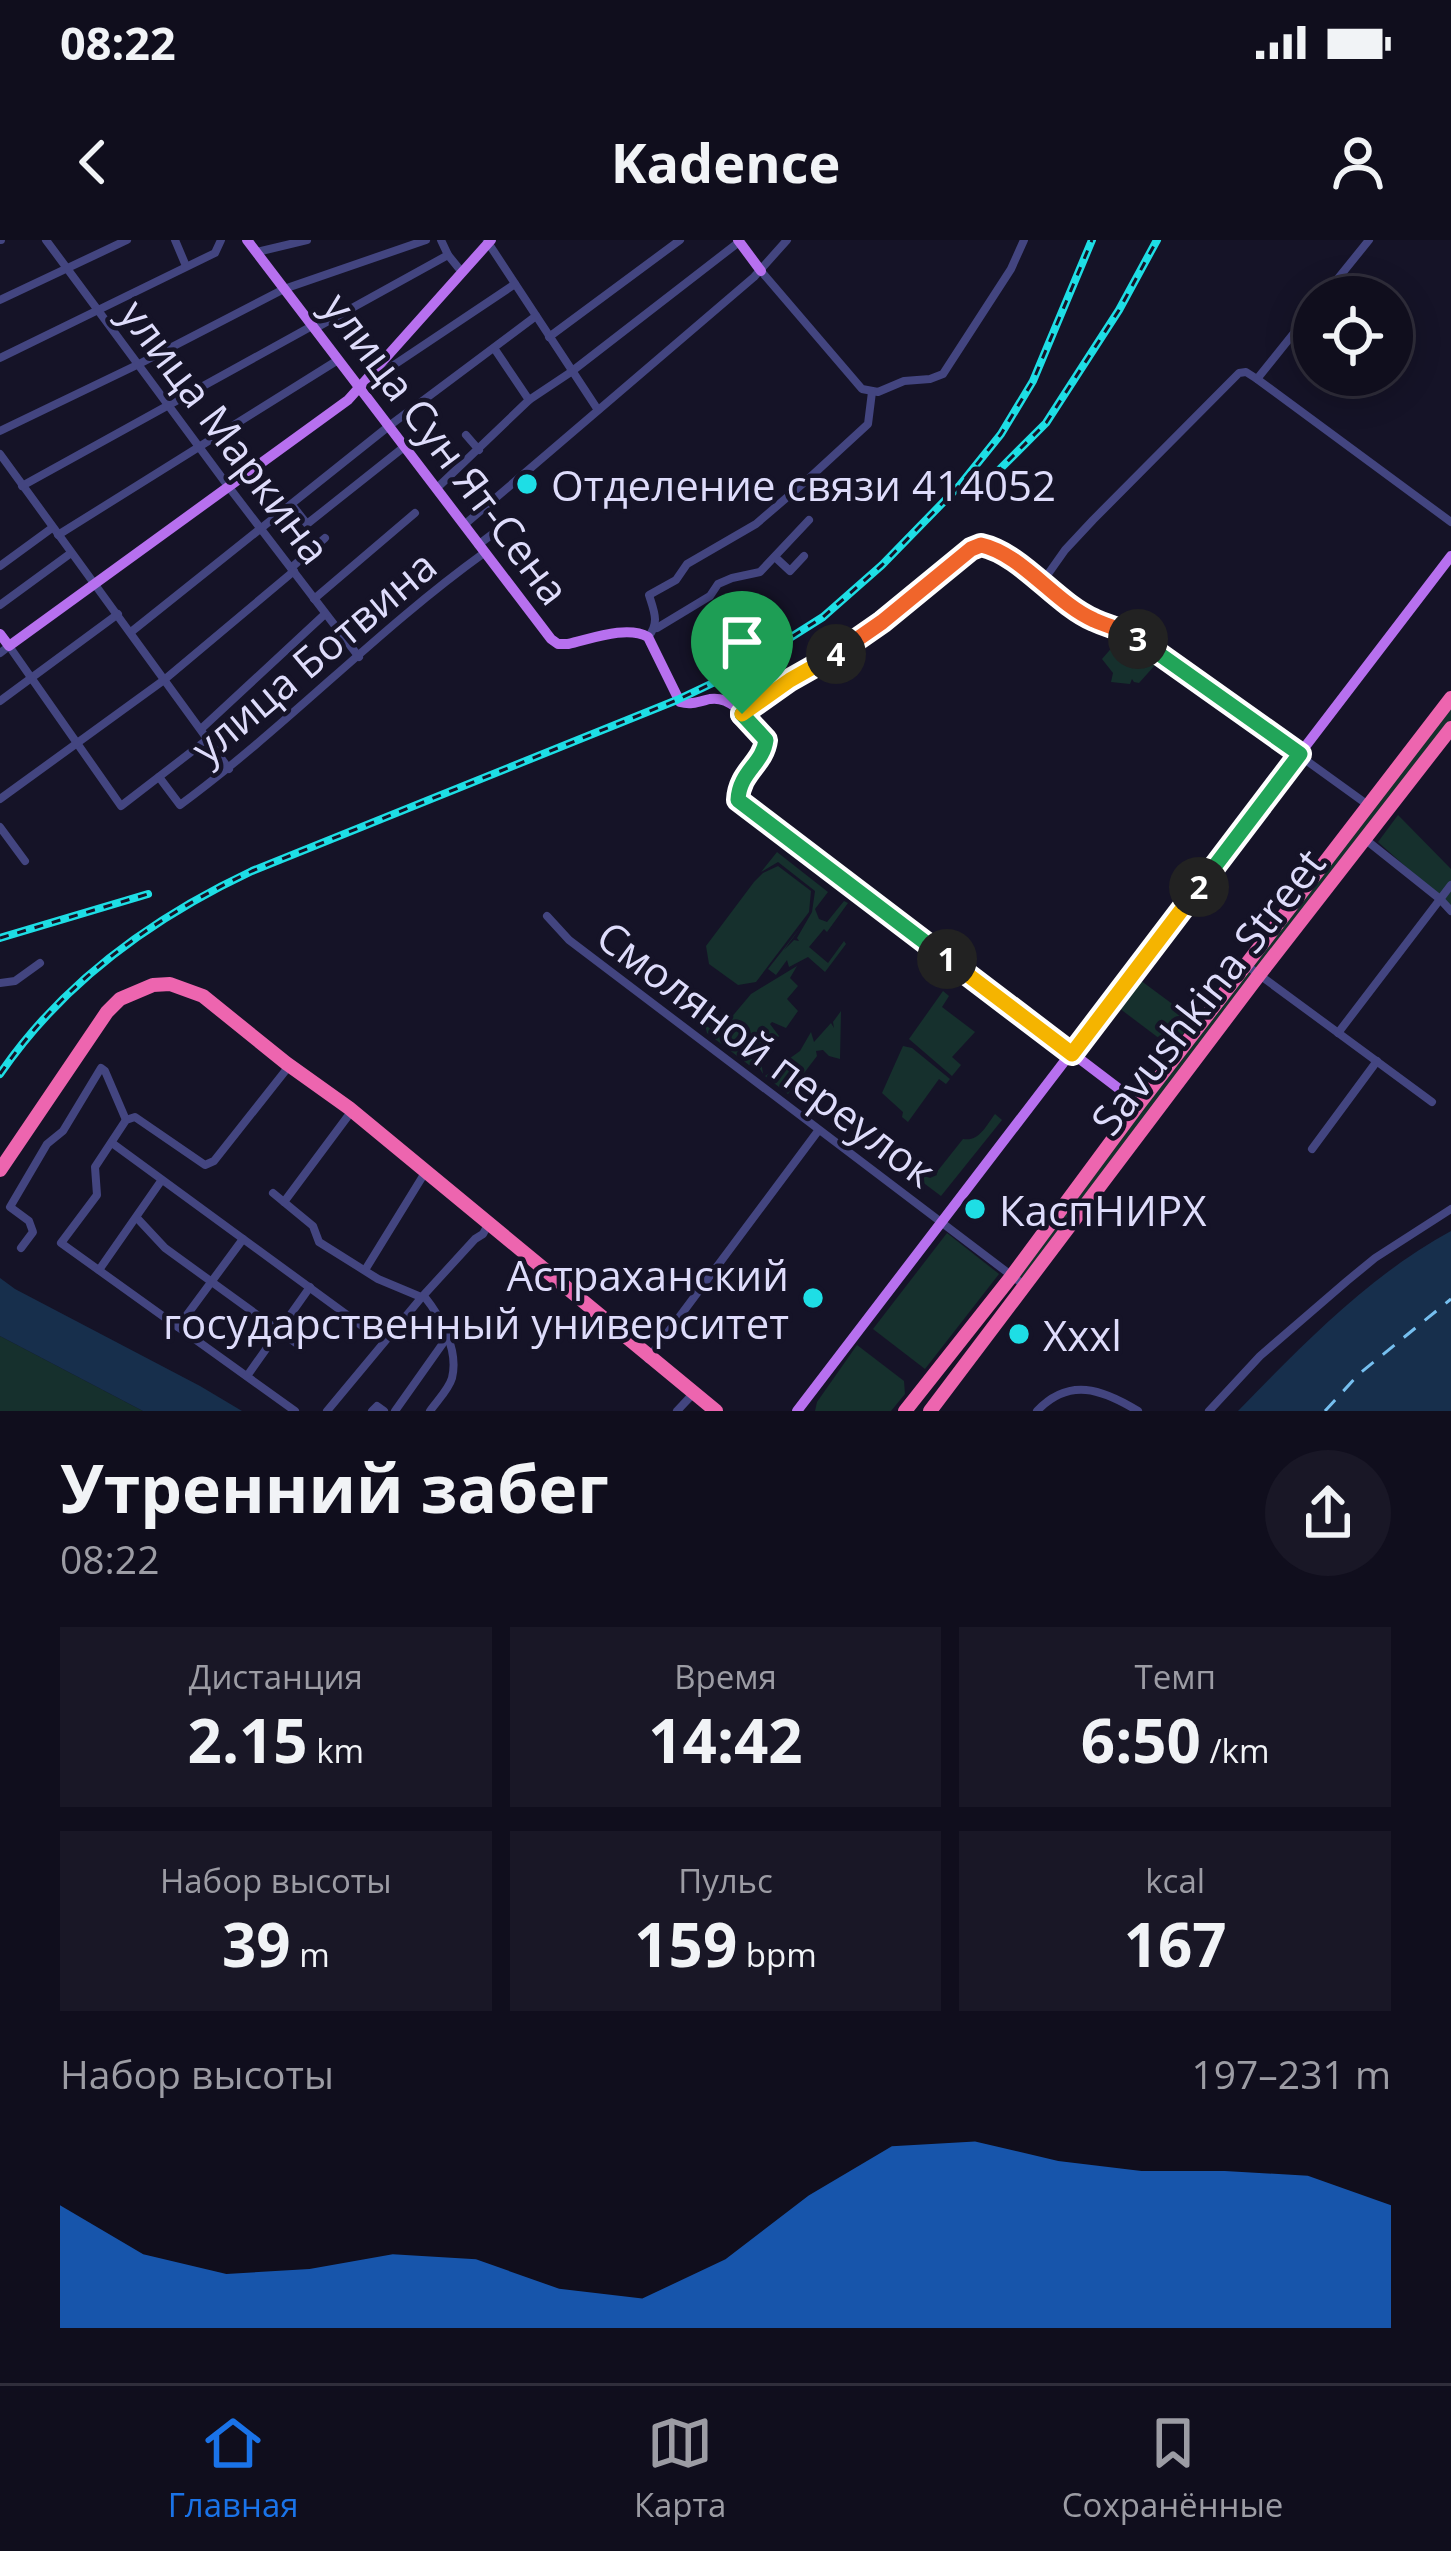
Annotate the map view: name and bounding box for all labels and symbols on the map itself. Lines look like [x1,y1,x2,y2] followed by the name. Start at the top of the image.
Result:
[311,280,583,616] street label: улица Сун Ят-Сена
[108,287,344,575] street label: улица Маркина
[551,456,1056,513] place label: Отделение связи 414052
[514,471,540,497] marker: Отделение связи 414052
[178,537,448,775] street label: улица Ботвина
[691,591,793,714] pin
[1108,609,1168,669] pin: 3
[806,624,866,684] pin: 4
[1077,836,1337,1146] street label: Savushkina Street
[1169,857,1229,917] pin: 2
[586,907,948,1199] street label: Смоляной переулок
[917,929,977,989] pin: 1
[999,1181,1207,1238] place label: КаспНИРХ
[962,1196,988,1222] marker: КаспНИРХ
[163,1246,789,1351] place label: Астраханский государственный университет
[800,1285,826,1311] marker: Астраханский государственный университет
[1043,1306,1122,1363] place label: Xxxl
[1006,1321,1032,1347] marker: Xxxl

